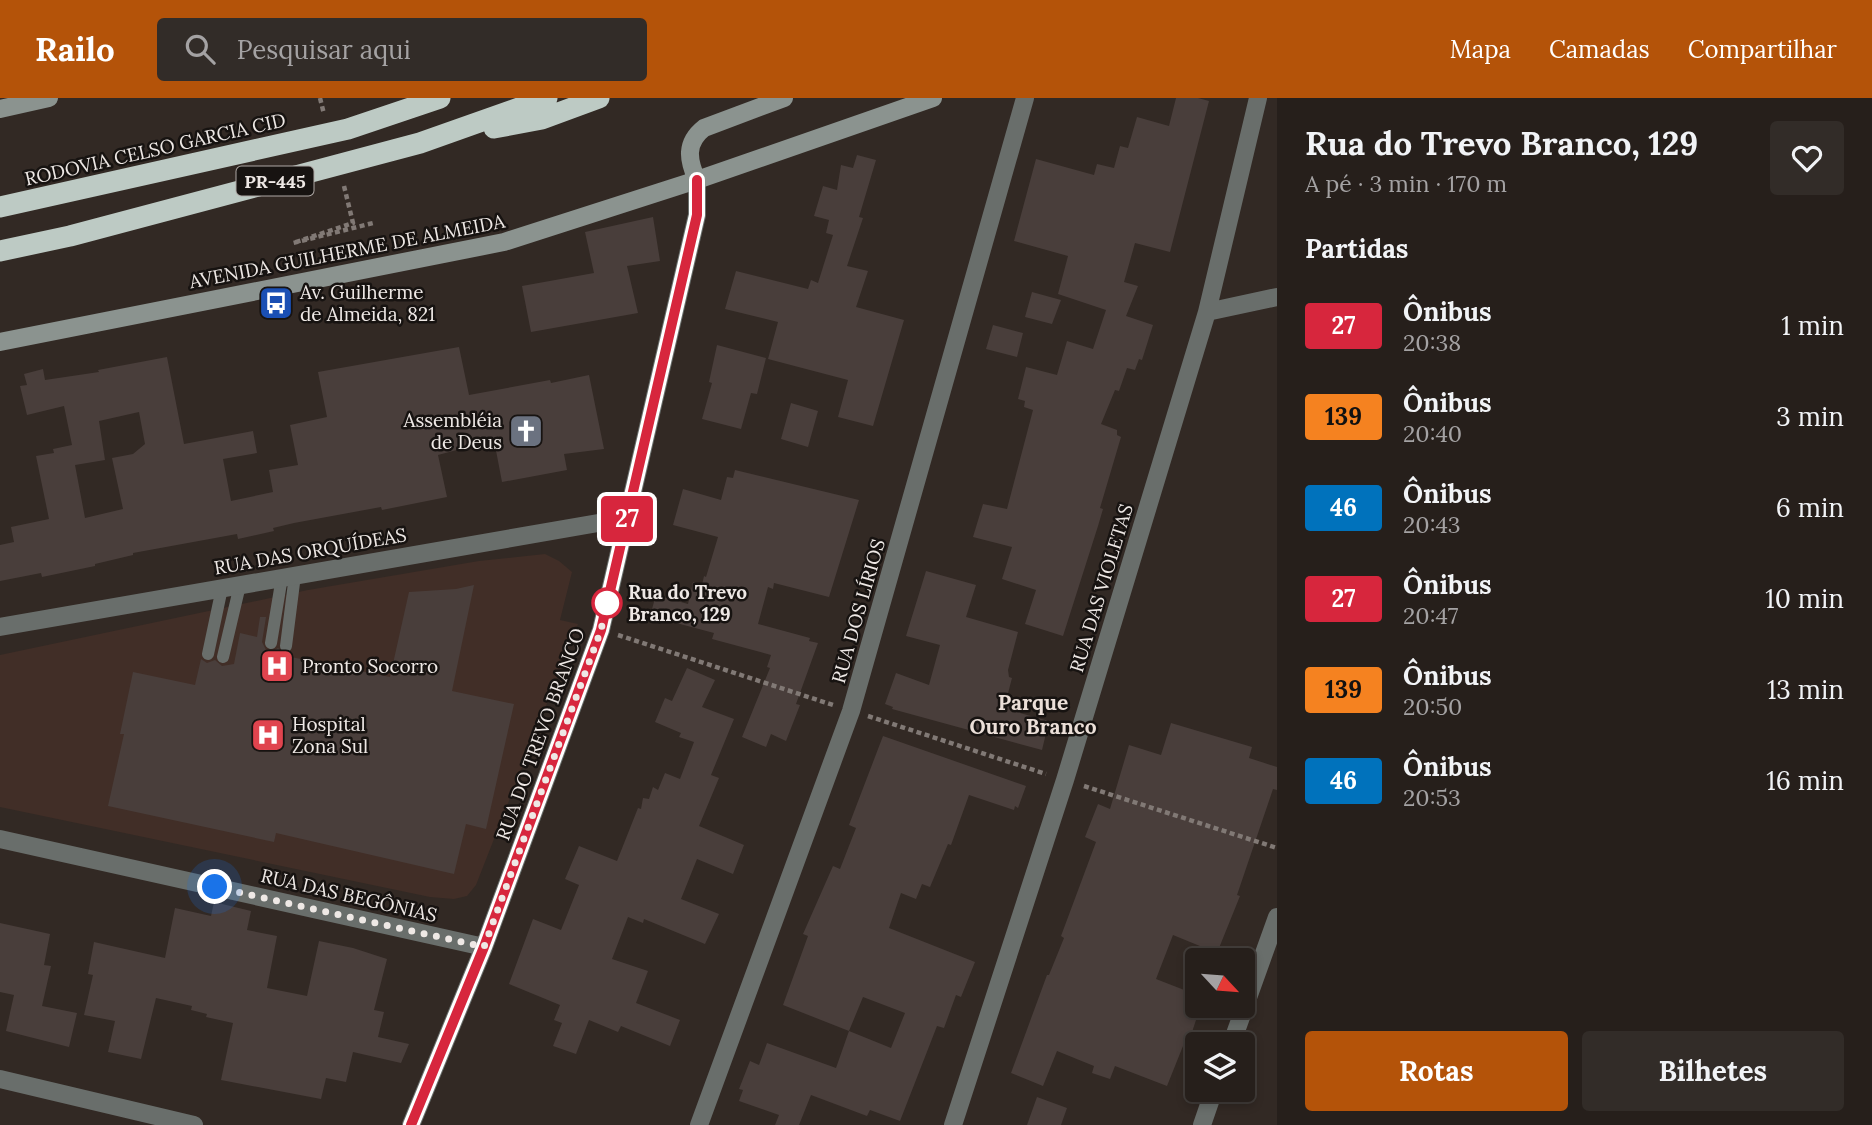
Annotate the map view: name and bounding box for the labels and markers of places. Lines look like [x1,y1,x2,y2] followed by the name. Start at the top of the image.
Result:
[299,280,435,326] place label: Av. Guilherme de Almeida, 821
[257,284,295,322] bus stop icon: Av. Guilherme de Almeida, 821
[403,408,502,454] place label: Assembléia de Deus
[507,412,545,450] church icon: Assembléia de Deus
[628,580,747,626] place label: Rua do Trevo Branco, 129
[592,588,622,618] marker: Rua do Trevo Branco, 129
[258,647,296,685] hospital icon: Pronto Socorro
[302,654,438,678] place label: Pronto Socorro
[292,712,368,758] place label: Hospital Zona Sul
[249,716,287,754] hospital icon: Hospital Zona Sul

